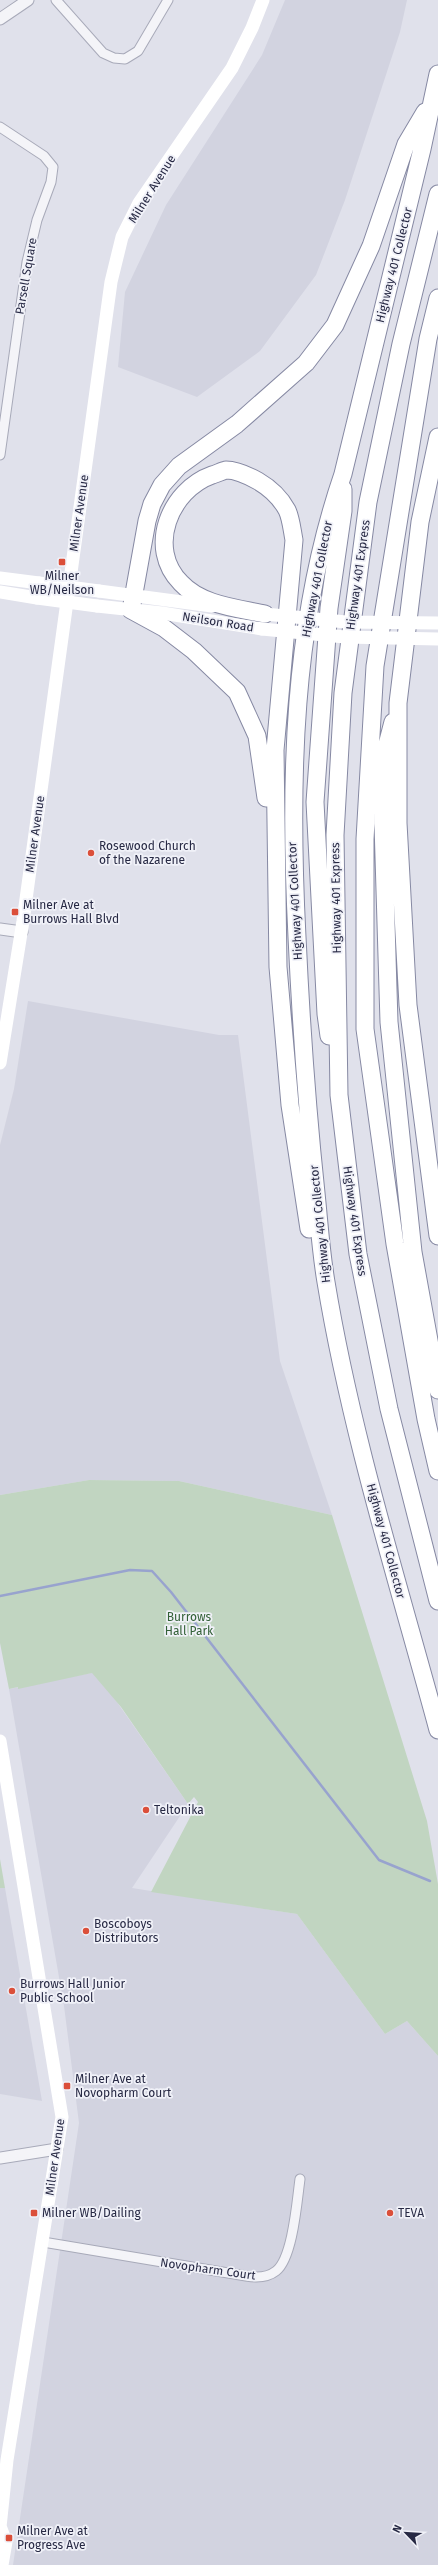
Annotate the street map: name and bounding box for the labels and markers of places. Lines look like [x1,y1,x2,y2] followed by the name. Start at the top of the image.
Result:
[57,557,67,567] marker: Milner WB/Neilson
[30,569,94,597] place label: Milner WB/Neilson
[99,839,196,867] place label: Rosewood Church of the Nazarene
[86,848,96,858] marker: Rosewood Church of the Nazarene
[23,898,119,926] place label: Milner Ave at Burrows Hall Blvd
[10,907,20,917] marker: Milner Ave at Burrows Hall Blvd
[154,1803,204,1817] place label: Teltonika
[141,1805,151,1815] marker: Teltonika
[94,1917,159,1945] place label: Boscoboys Distributors
[81,1926,91,1936] marker: Boscoboys Distributors
[20,1977,125,2005] place label: Burrows Hall Junior Public School
[7,1986,17,1996] marker: Burrows Hall Junior Public School
[75,2072,172,2100] place label: Milner Ave at Novopharm Court
[62,2081,72,2091] marker: Milner Ave at Novopharm Court
[42,2206,142,2220] place label: Milner WB/Dailing
[398,2206,424,2220] place label: TEVA
[29,2208,39,2218] marker: Milner WB/Dailing
[385,2208,395,2218] marker: TEVA
[17,2524,89,2552] place label: Milner Ave at Progress Ave
[4,2533,14,2543] marker: Milner Ave at Progress Ave

